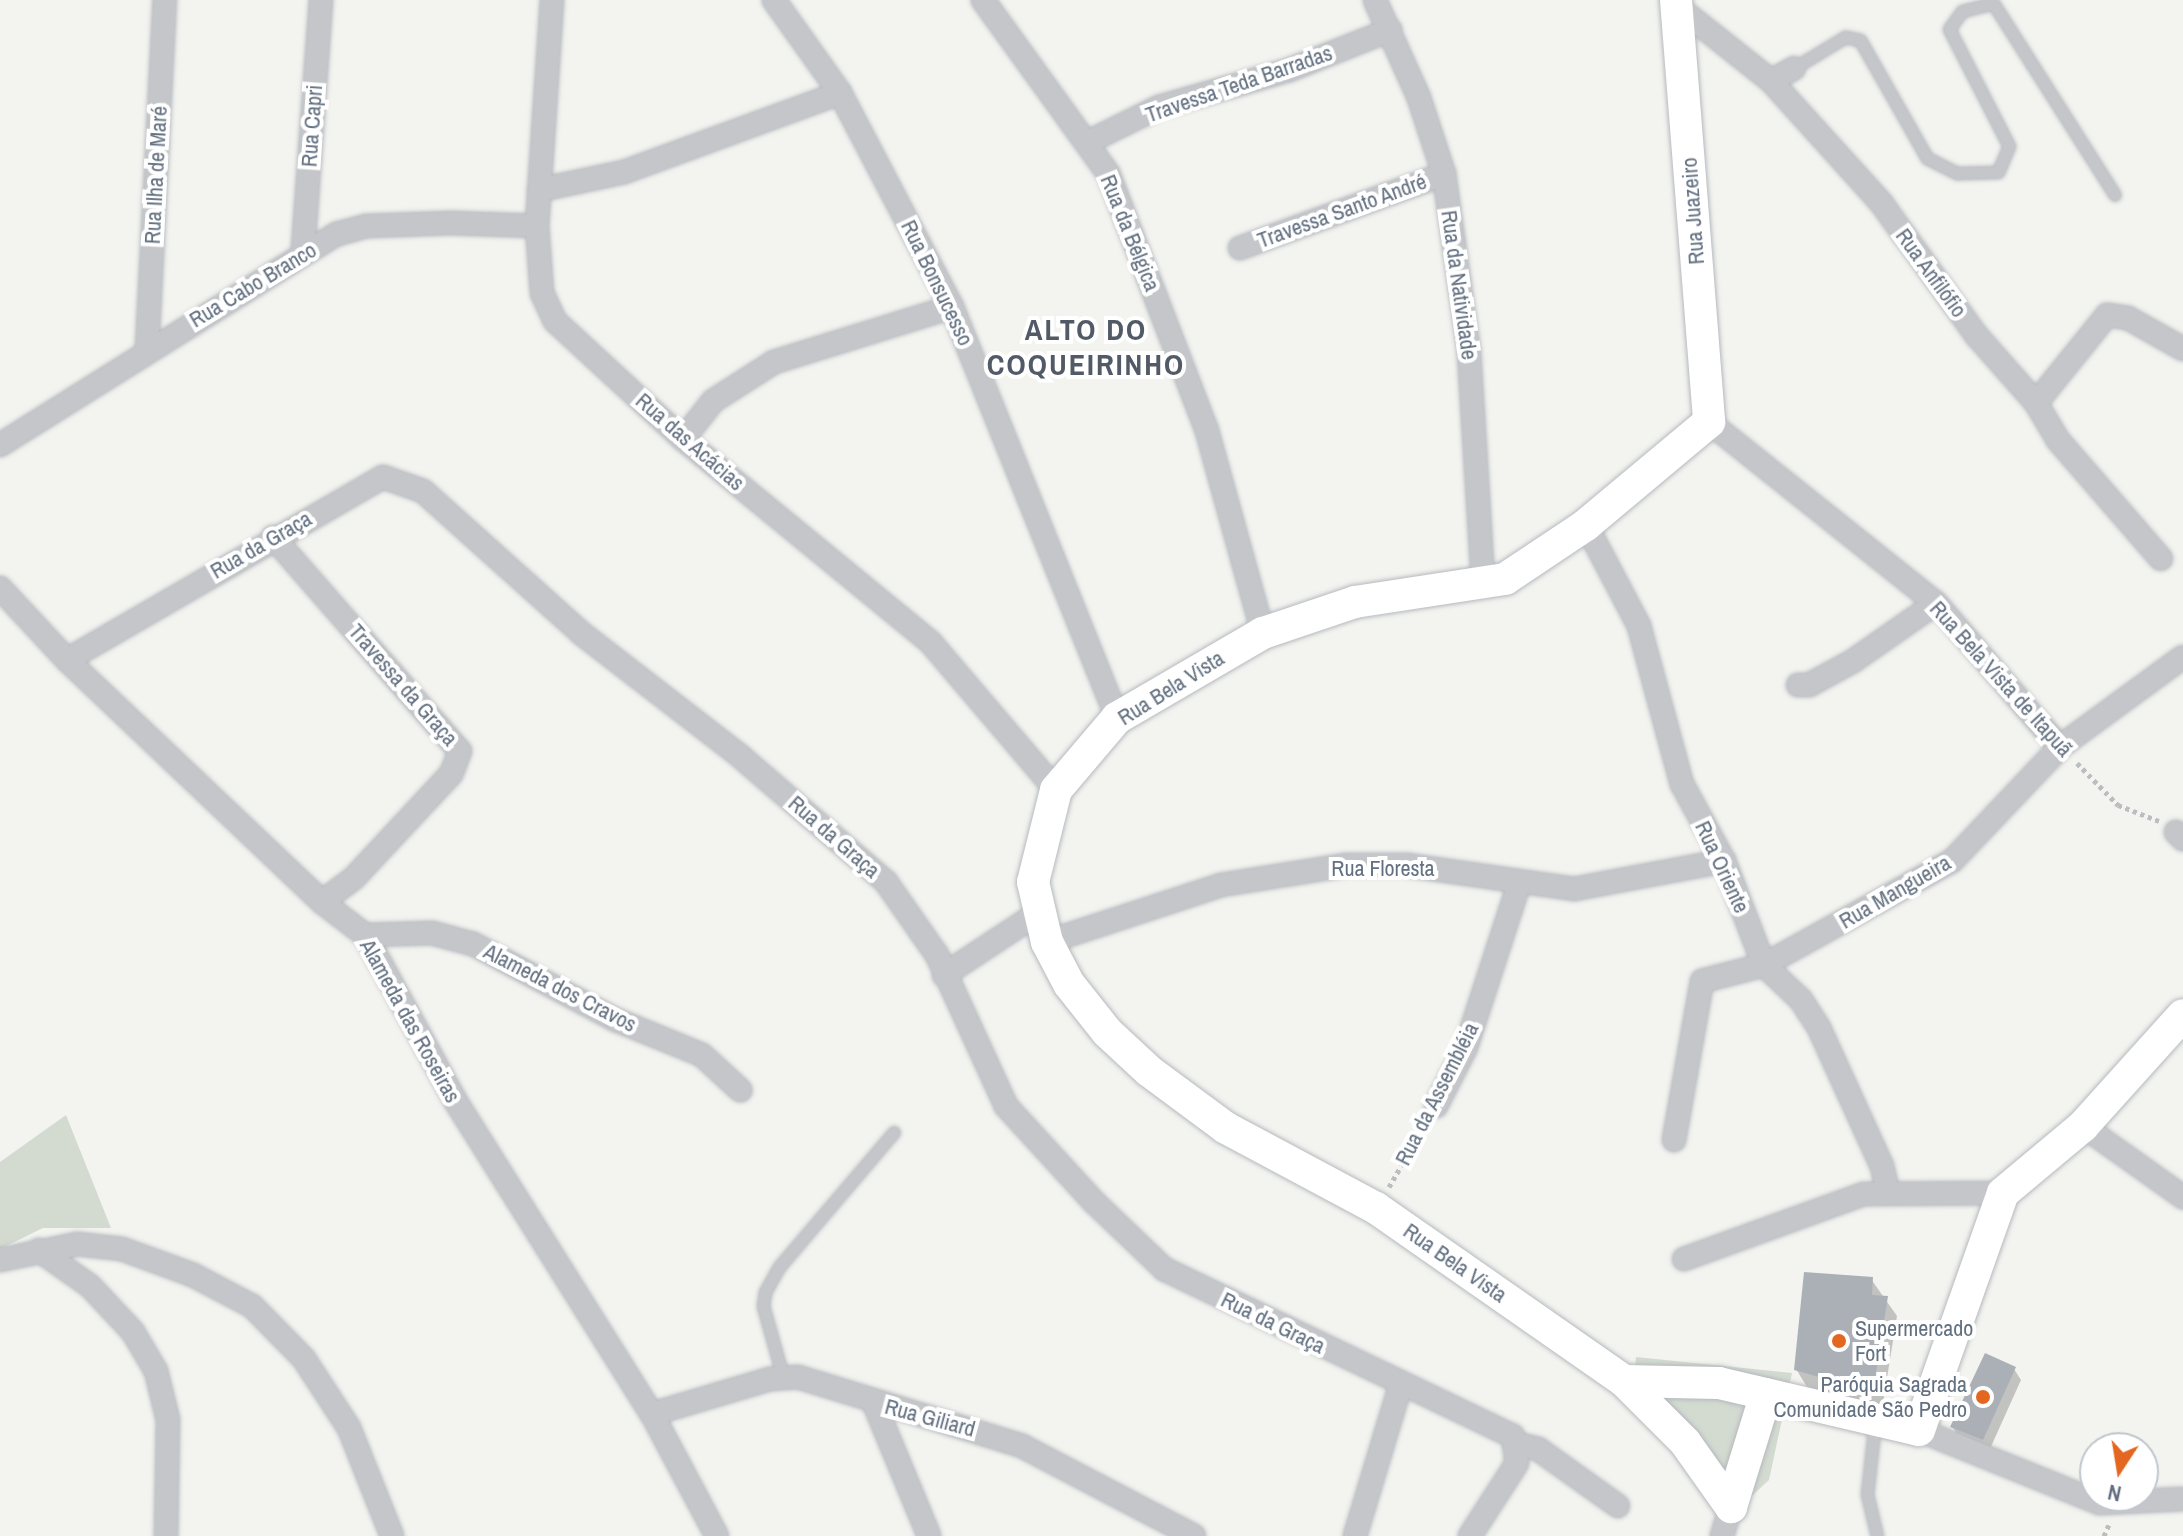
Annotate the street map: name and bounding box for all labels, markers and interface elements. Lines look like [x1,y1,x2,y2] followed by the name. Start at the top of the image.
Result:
[1142,40,1336,128] street label: Travessa Teda Barradas
[296,84,328,168] street label: Rua Capri
[139,105,173,245] street label: Rua Ilha de Maré
[1676,157,1710,265] street label: Rua Juazeiro
[1253,168,1431,254] street label: Travessa Santo André
[1095,171,1165,295] street label: Rua da Bélgica
[1435,209,1483,361] street label: Rua da Natividade
[895,216,979,350] street label: Rua Bonsucesso
[1890,223,1972,323] street label: Rua Anfilófio
[185,237,321,333] street label: Rua Cabo Branco
[987,311,1185,382] district label: ALTO DO COQUEIRINHO
[630,387,750,497] street label: Rua das Acácias
[206,505,316,585] street label: Rua da Graça
[1924,596,2078,762] street label: Rua Bela Vista de Itapuã
[343,619,463,751] street label: Travessa da Graça
[1113,645,1229,731] street label: Rua Bela Vista
[783,790,885,884] street label: Rua da Graça
[1689,817,1755,917] street label: Rua Oriente
[1835,849,1955,935] street label: Rua Mangueira
[1331,856,1435,882] street label: Rua Floresta
[354,935,466,1107] street label: Alameda das Roseiras
[479,938,641,1038] street label: Alameda dos Cravos
[1390,1018,1484,1170] street label: Rua da Assembléia
[1398,1218,1512,1308] street label: Rua Bela Vista
[1217,1287,1329,1359] street label: Rua da Graça
[1855,1315,1973,1366] place label: Supermercado Fort
[1830,1332,1848,1350] marker: Supermercado Fort
[1773,1371,1967,1422] place label: Paróquia Sagrada Comunidade São Pedro
[1974,1388,1992,1406] marker: Paróquia Sagrada Comunidade São Pedro
[882,1393,978,1443] street label: Rua Giliard
[2079,1432,2159,1512] north arrow
[2105,1477,2124,1510] text: N

